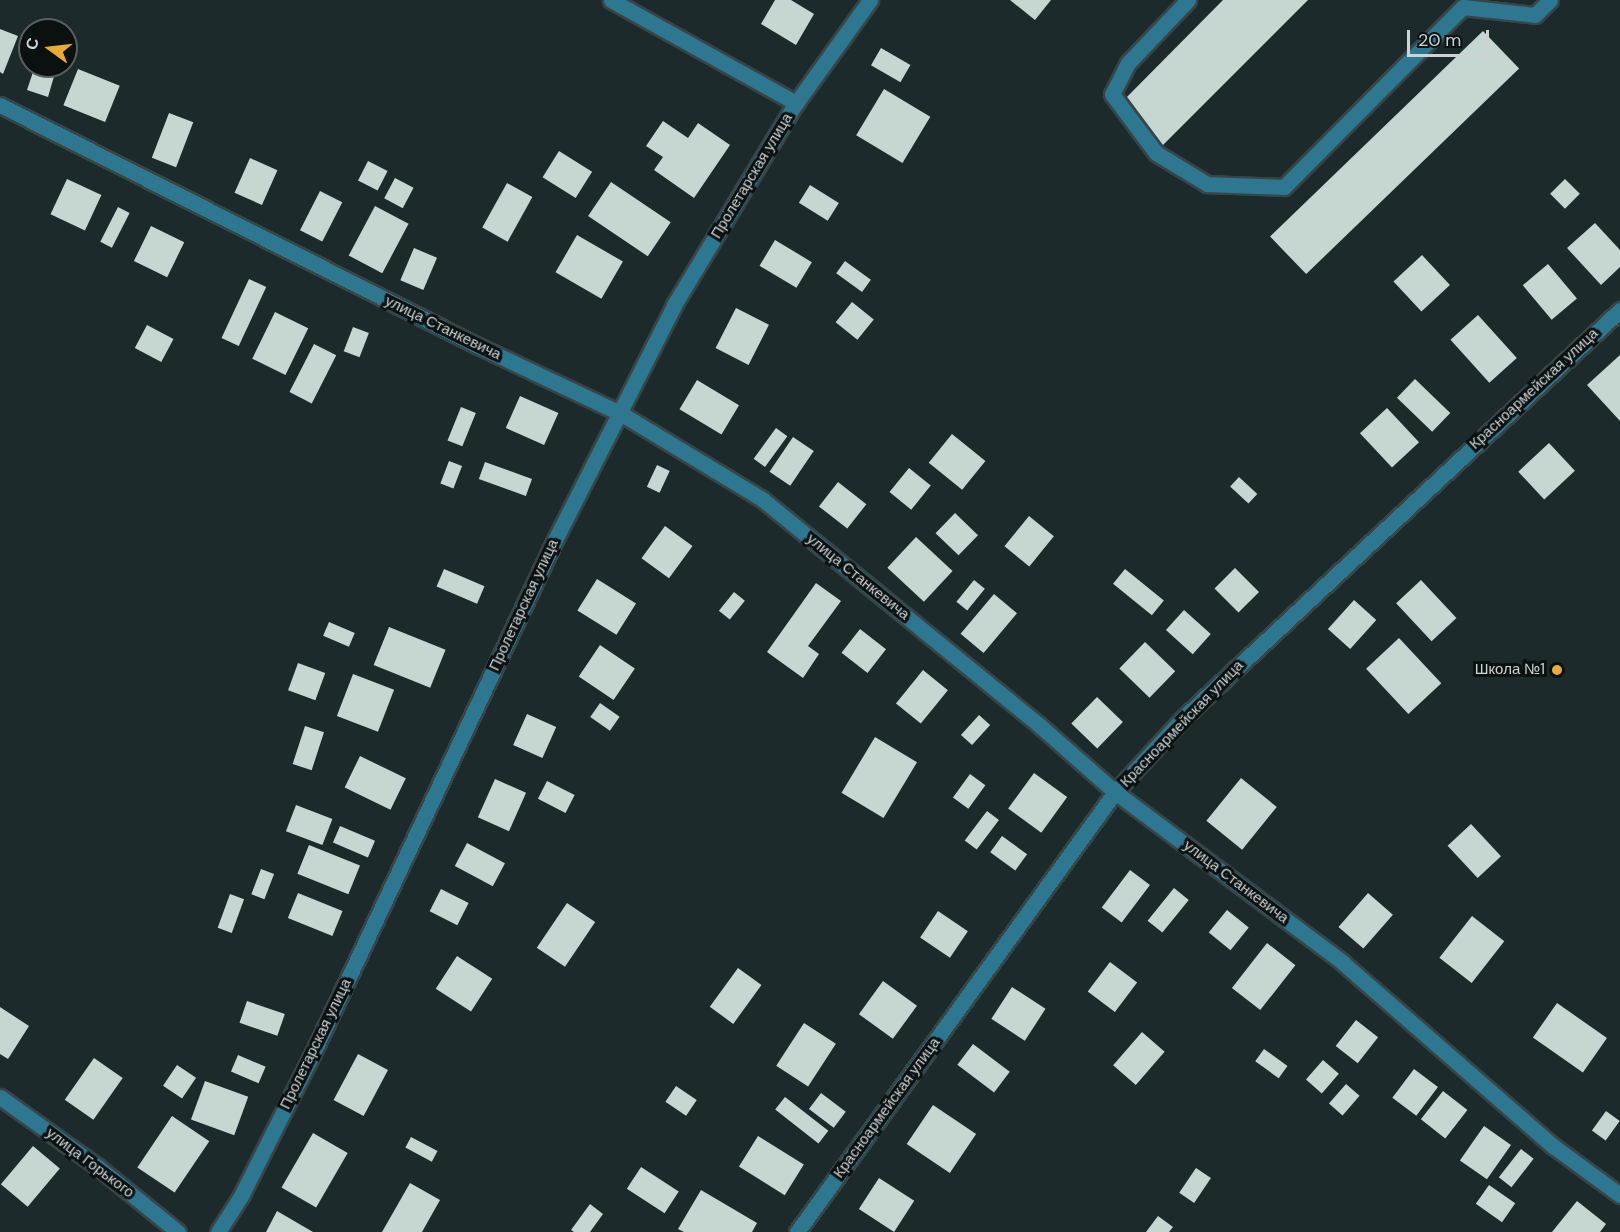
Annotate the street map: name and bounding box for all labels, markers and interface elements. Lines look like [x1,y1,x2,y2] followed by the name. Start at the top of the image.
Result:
[18,18,78,78] north arrow
[1410,18,1492,56] scale bar
[1418,28,1461,52] text: 20 m
[20,35,44,52] text: С
[707,110,797,242] street label: Пролетарская улица
[382,292,504,364] street label: улица Станкевича
[1466,325,1602,453] street label: Красноармейская улица
[803,530,913,624] street label: улица Станкевича
[486,536,562,674] street label: Пролетарская улица
[1117,657,1247,791] street label: Красноармейская улица
[1475,661,1545,679] place label: Школа №1
[1550,663,1564,677] marker: Школа №1
[1180,837,1292,927] street label: улица Станкевича
[277,976,355,1112] street label: Пролетарская улица
[830,1034,944,1182] street label: Красноармейская улица
[42,1124,138,1202] street label: улица Горького

